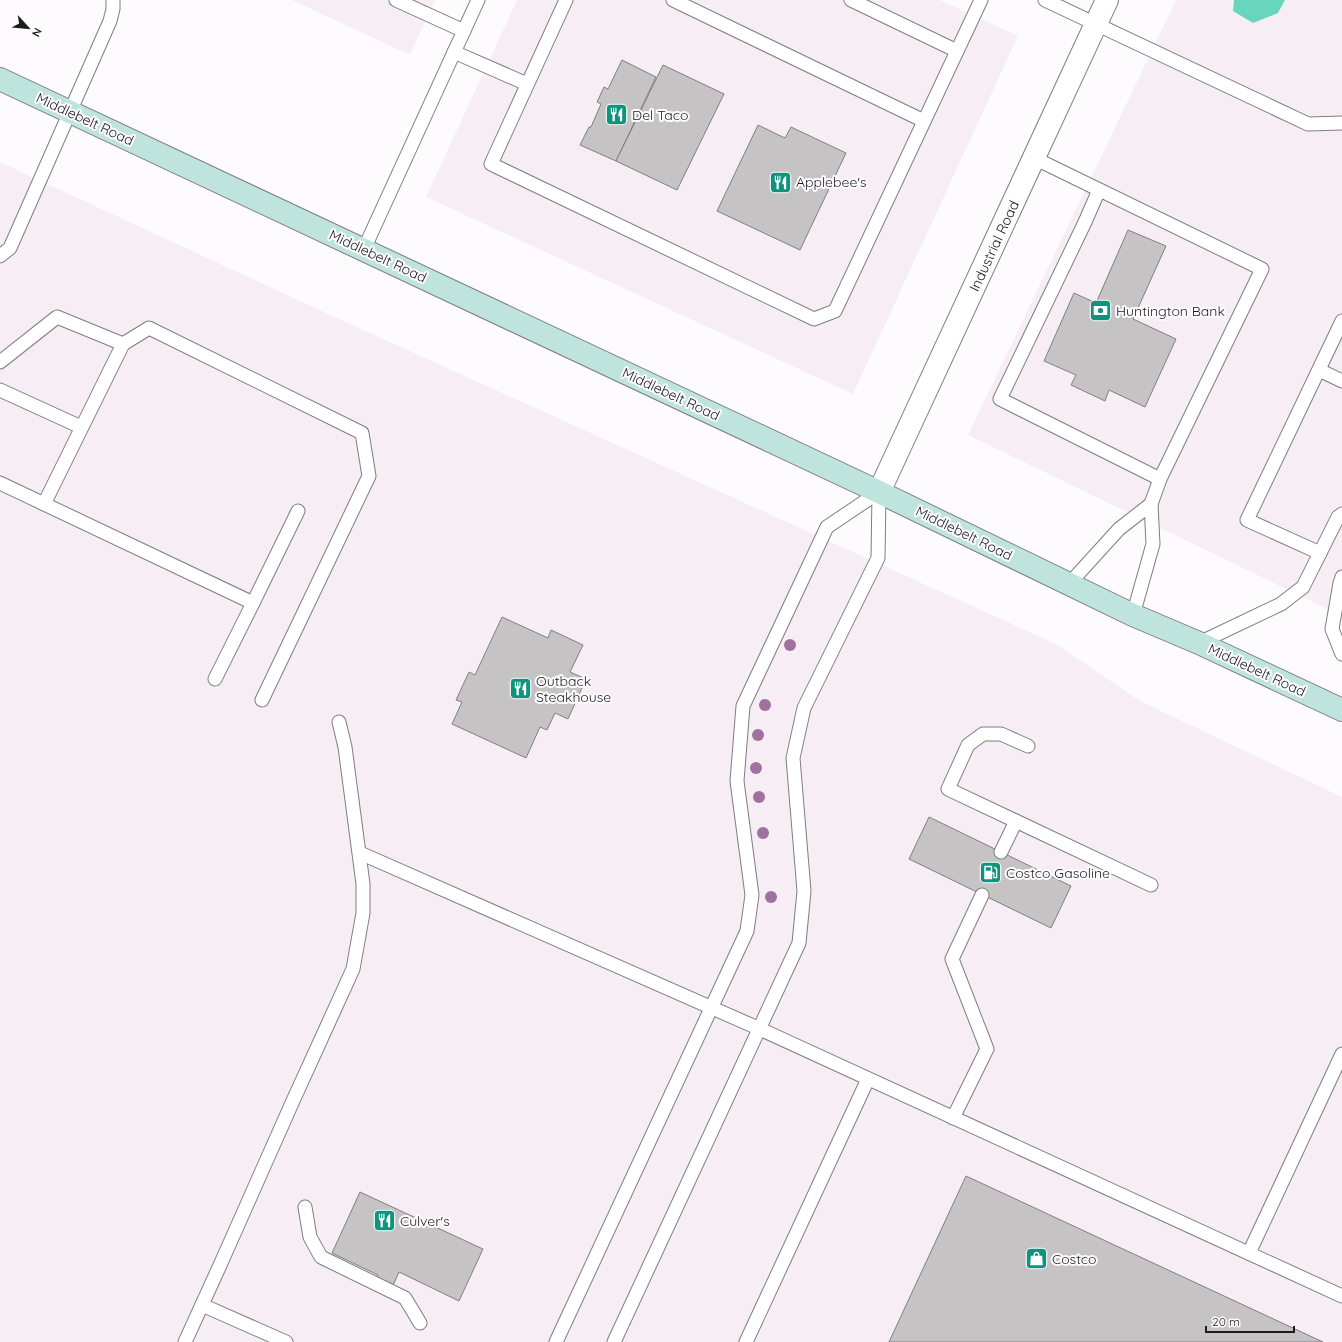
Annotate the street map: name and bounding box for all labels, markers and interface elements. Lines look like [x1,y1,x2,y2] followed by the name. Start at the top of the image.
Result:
[8,8,48,48] north arrow
[29,26,45,39] text: N
[33,89,137,149] street label: Middlebelt Road
[604,102,630,128] restaurant icon: Del Taco
[632,106,688,124] place label: Del Taco
[768,169,794,195] restaurant icon: Applebee's
[796,173,867,191] place label: Applebee's
[965,198,1023,294] street label: Industrial Road
[326,226,430,286] street label: Middlebelt Road
[1088,298,1114,324] bank icon: Huntington Bank
[1116,302,1225,320] place label: Huntington Bank
[619,364,723,424] street label: Middlebelt Road
[913,502,1015,564] street label: Middlebelt Road
[1205,640,1309,700] street label: Middlebelt Road
[536,672,611,706] place label: Outback Steakhouse
[508,676,534,702] restaurant icon: Outback Steakhouse
[977,860,1003,886] fuel station icon: Costco Gasoline
[1006,864,1110,882] place label: Costco Gasoline
[371,1208,397,1234] restaurant icon: Culver's
[400,1212,450,1230] place label: Culver's
[1023,1246,1049,1272] shop icon: Costco
[1052,1250,1097,1268] place label: Costco
[1206,1308,1294,1334] scale bar
[1212,1314,1240,1329] text: 20 m

